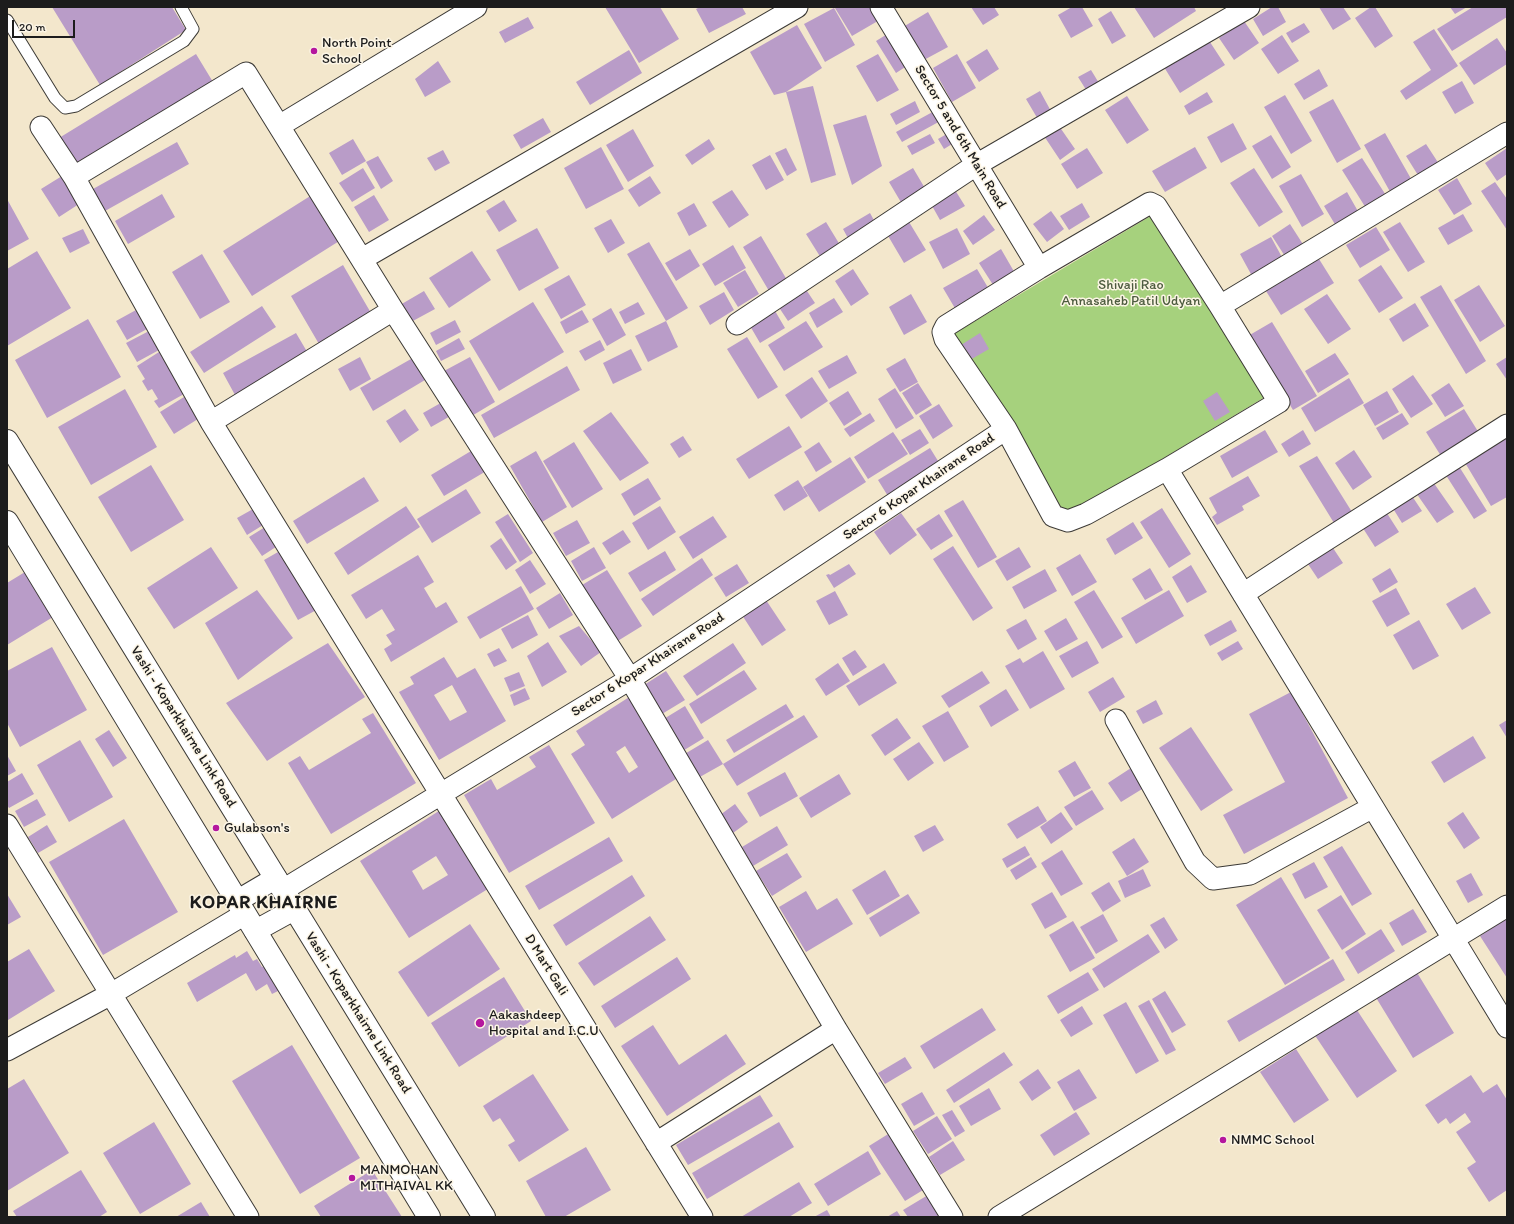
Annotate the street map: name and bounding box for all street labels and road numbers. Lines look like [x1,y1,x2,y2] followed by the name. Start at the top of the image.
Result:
[910,62,1010,212] street label: Sector 5 and 6th Main Road
[840,430,998,544] street label: Sector 6 Kopar Khairane Road
[568,609,728,721] street label: Sector 6 Kopar Khairane Road
[126,643,240,811] street label: Vashi - Koparkhairne Link Road
[301,929,415,1097] street label: Vashi - Koparkhairne Link Road
[521,931,571,999] street label: D Mart Gali

